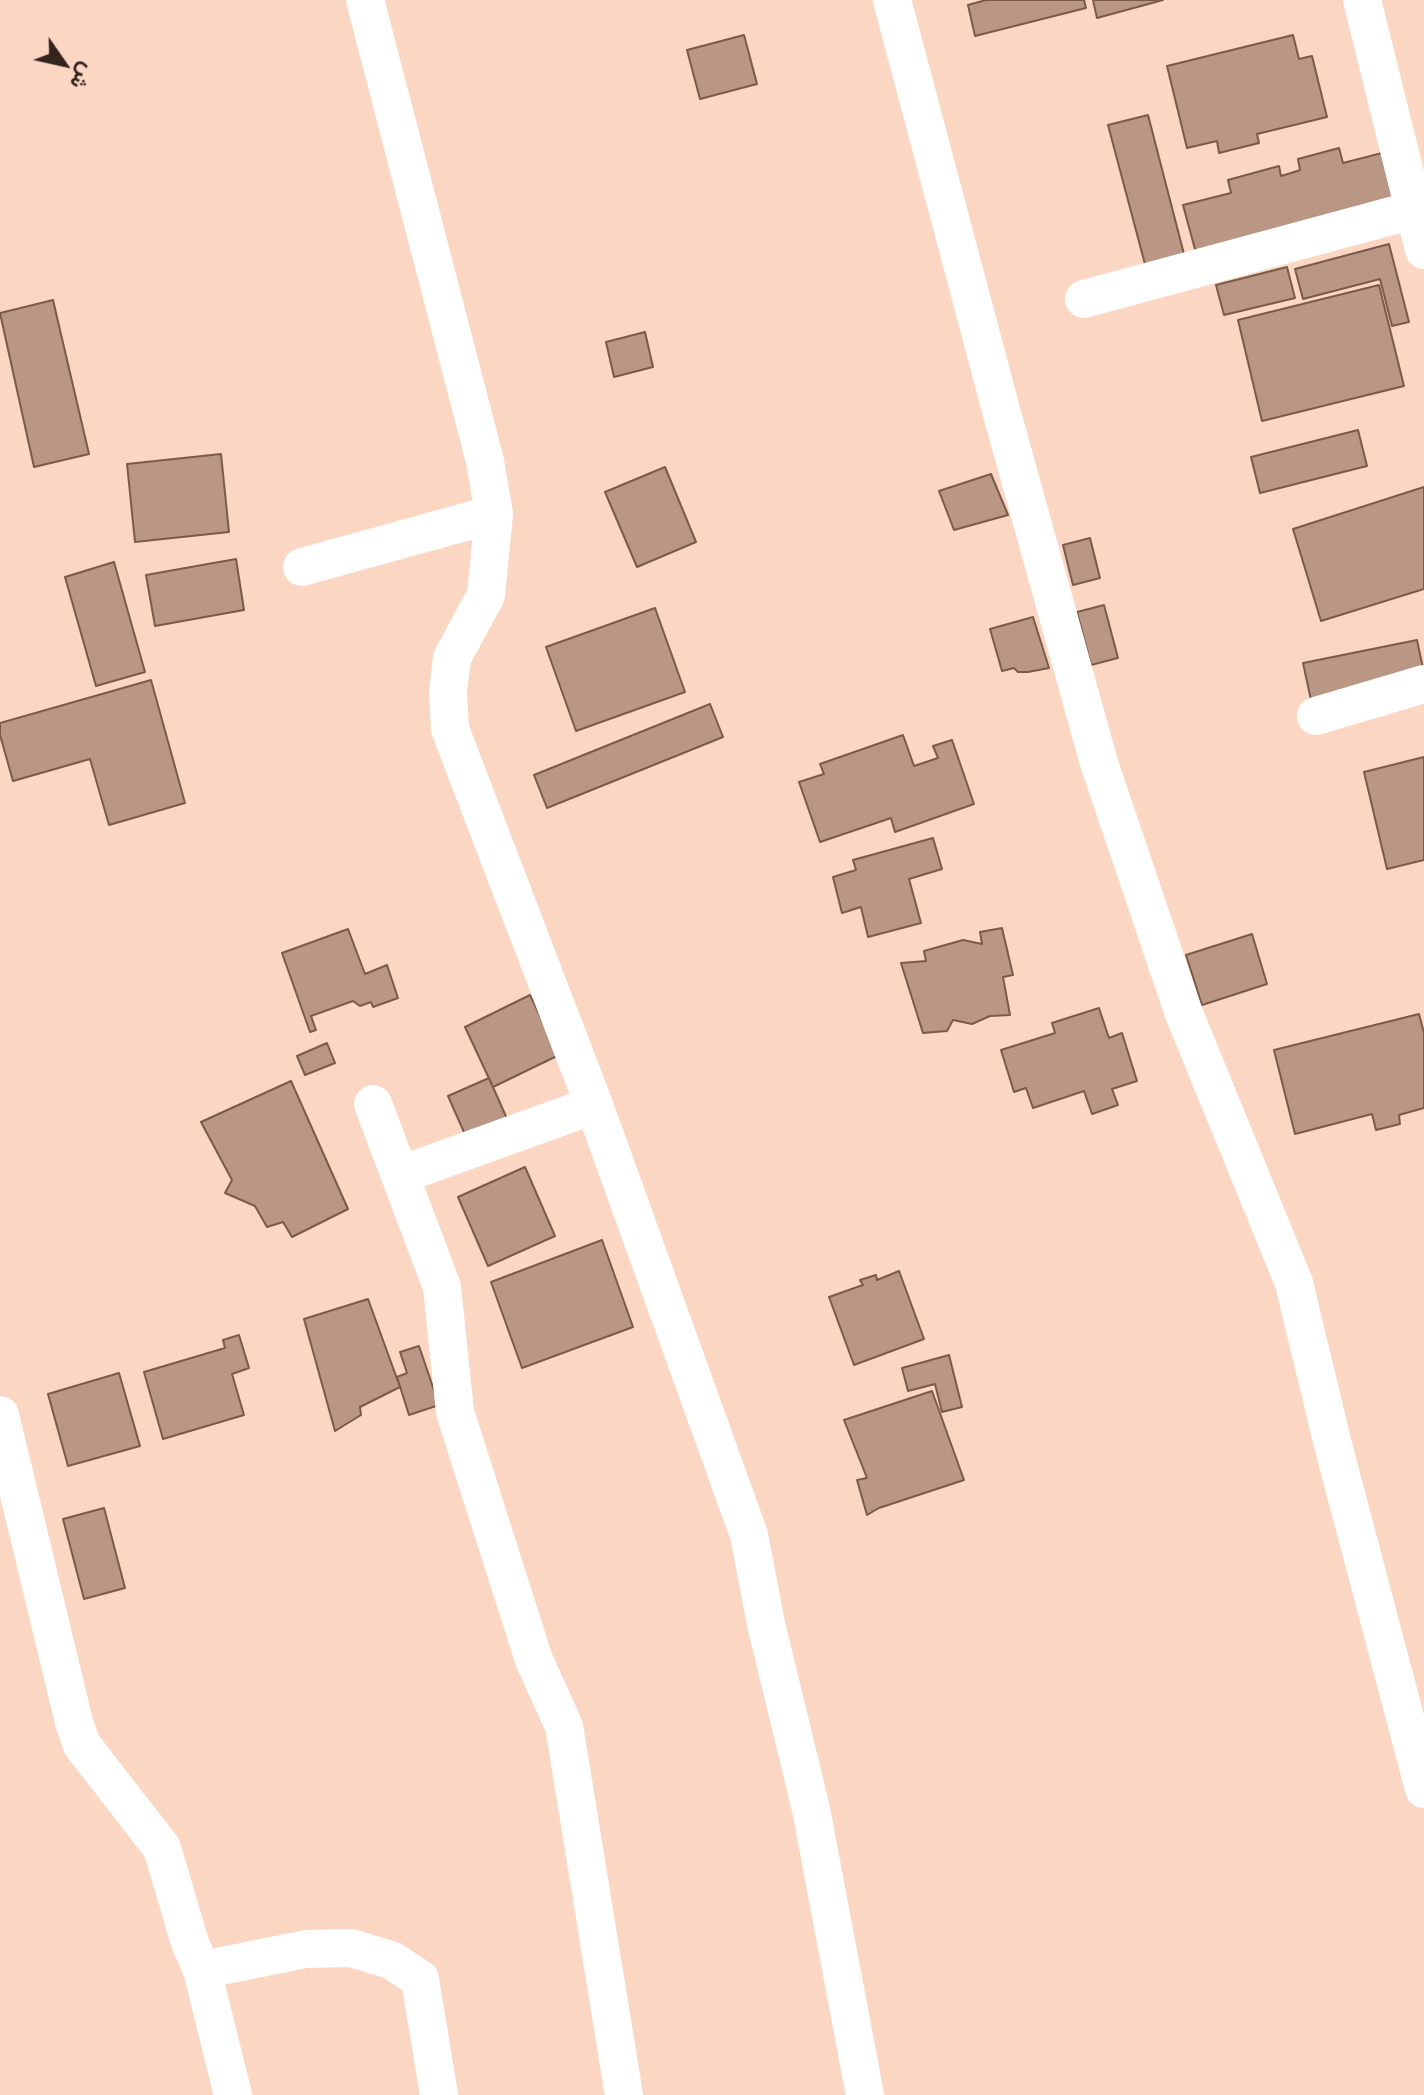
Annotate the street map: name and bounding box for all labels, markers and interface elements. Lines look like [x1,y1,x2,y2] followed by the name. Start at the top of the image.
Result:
[24,24,104,104] north arrow
[66,59,102,96] text: ش

